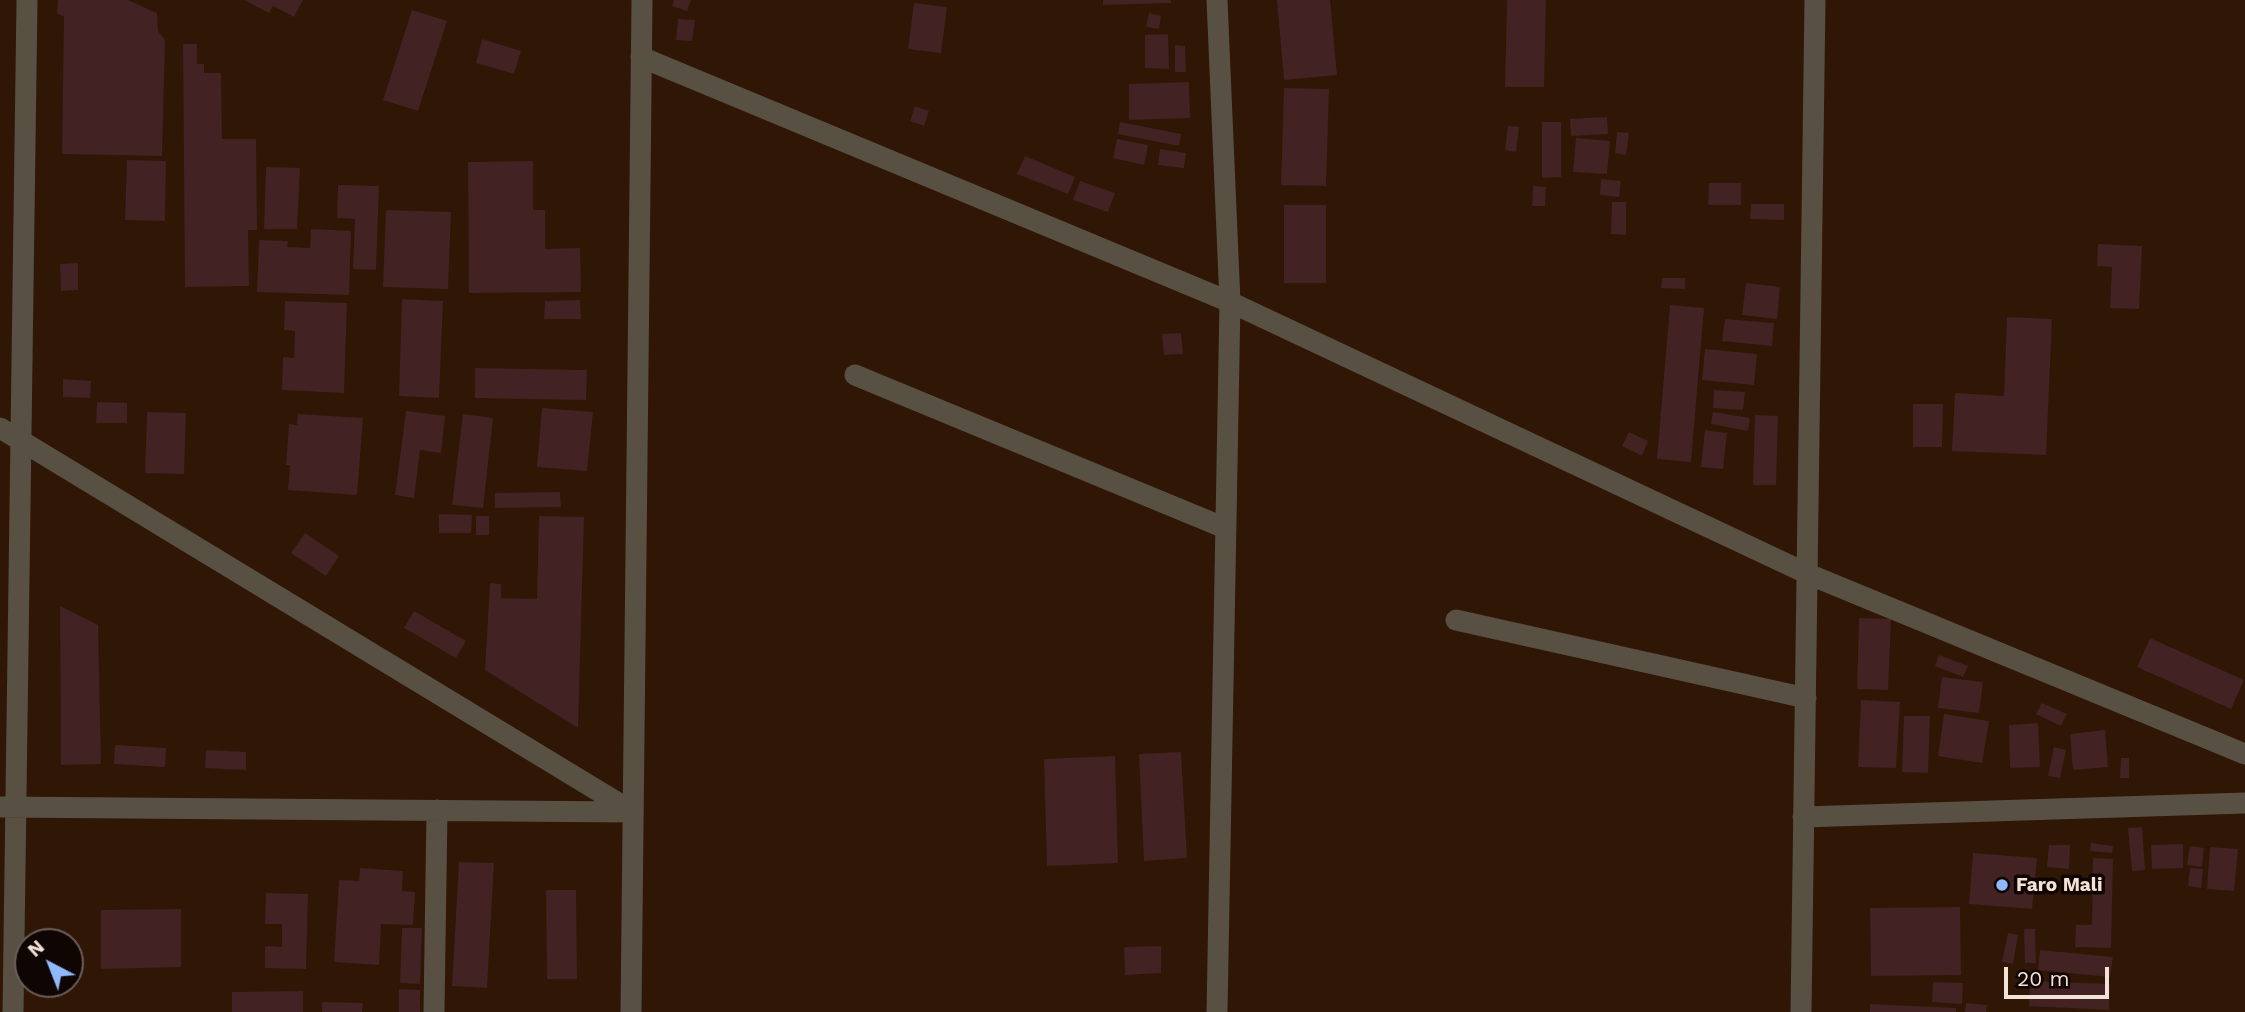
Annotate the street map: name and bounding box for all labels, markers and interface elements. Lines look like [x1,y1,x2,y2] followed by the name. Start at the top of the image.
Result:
[2016,874,2103,896] place label: Faro Mali
[1994,877,2010,893] marker: Faro Mali
[14,928,84,998] north arrow
[23,935,49,962] text: N
[2007,953,2112,997] scale bar
[2017,966,2069,991] text: 20 m

